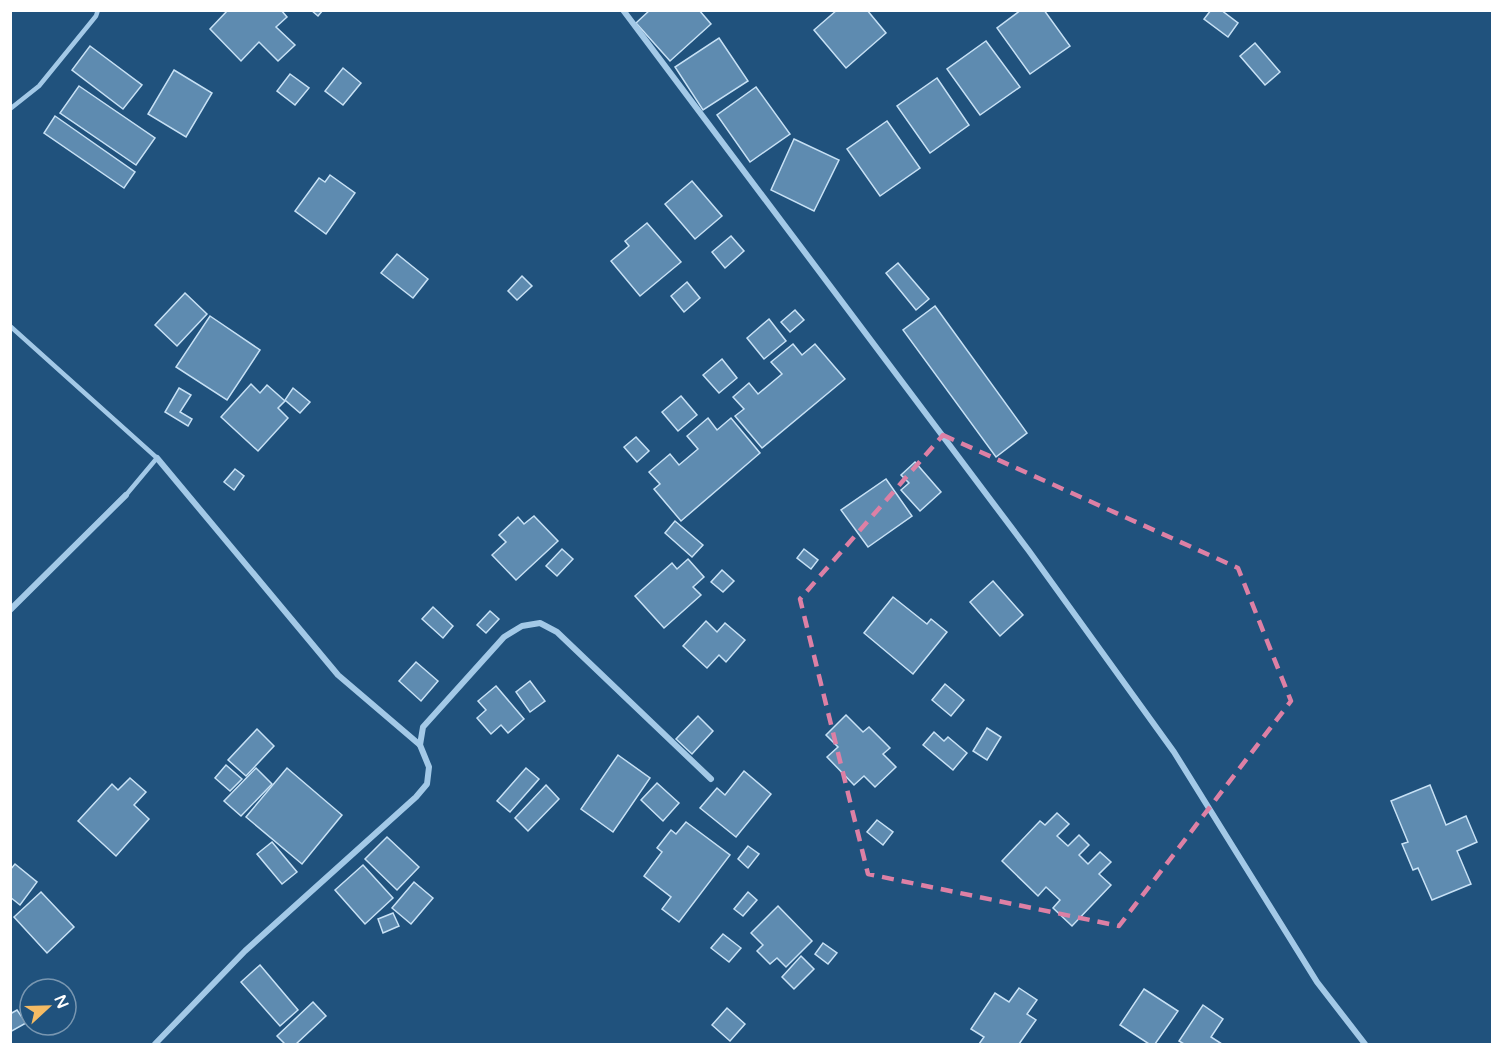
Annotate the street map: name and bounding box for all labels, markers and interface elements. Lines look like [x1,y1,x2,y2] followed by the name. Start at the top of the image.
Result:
[18,977,78,1037] north arrow
[49,992,73,1011] text: N

